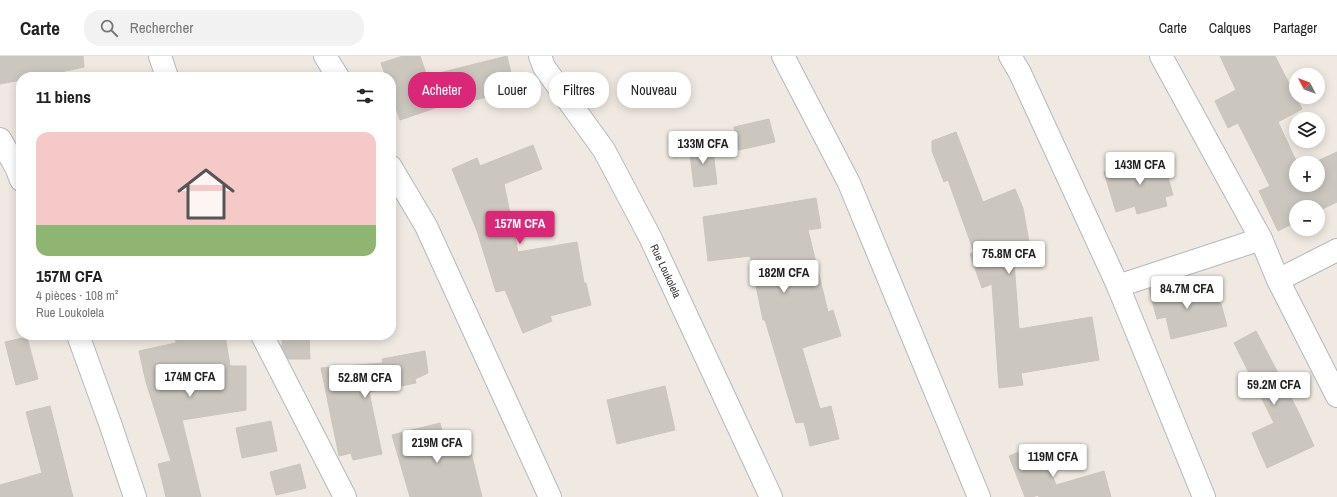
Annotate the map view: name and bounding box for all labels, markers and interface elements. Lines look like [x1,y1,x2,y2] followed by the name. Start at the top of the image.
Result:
[84,10,364,46] search box
[20,15,60,41] text: Carte
[98,17,120,39] icon: search
[130,17,193,38] text: Rechercher
[1159,19,1187,37] text: Carte
[1209,19,1251,37] text: Calques
[1273,19,1317,37] text: Partager
[1289,68,1325,104] north arrow
[1289,68,1325,236] map controls
[408,72,476,108] chip: Acheter
[484,72,541,108] chip: Louer
[549,72,609,108] chip: Filtres
[617,72,691,108] chip: Nouveau
[36,85,91,108] text: 11 biens
[354,85,376,107] icon: filters
[1289,112,1325,148] button: layers
[662,131,744,165] pin: 133M CFA
[678,135,728,152] text: 133M CFA
[1099,152,1181,186] pin: 143M CFA
[1115,156,1165,173] text: 143M CFA
[1289,156,1325,192] button: +
[170,158,242,230] icon: home
[1289,200,1325,236] button: −
[479,211,561,245] pin: 157M CFA
[495,215,545,232] text: 157M CFA
[963,241,1055,275] pin: 75.8M CFA
[647,242,684,300] street label: Rue Loukolela
[982,245,1036,262] text: 75.8M CFA
[743,260,825,294] pin: 182M CFA
[36,264,103,287] text: 157M CFA
[759,264,809,281] text: 182M CFA
[1141,276,1233,310] pin: 84.7M CFA
[1160,280,1214,297] text: 84.7M CFA
[36,287,118,304] text: 4 pièces · 108 m²
[36,304,104,321] text: Rue Loukolela
[149,364,231,398] pin: 174M CFA
[319,365,411,399] pin: 52.8M CFA
[165,368,215,385] text: 174M CFA
[338,369,392,386] text: 52.8M CFA
[1228,372,1320,406] pin: 59.2M CFA
[1247,376,1301,393] text: 59.2M CFA
[396,430,478,464] pin: 219M CFA
[412,434,462,451] text: 219M CFA
[1012,444,1094,478] pin: 119M CFA
[1028,448,1078,465] text: 119M CFA

